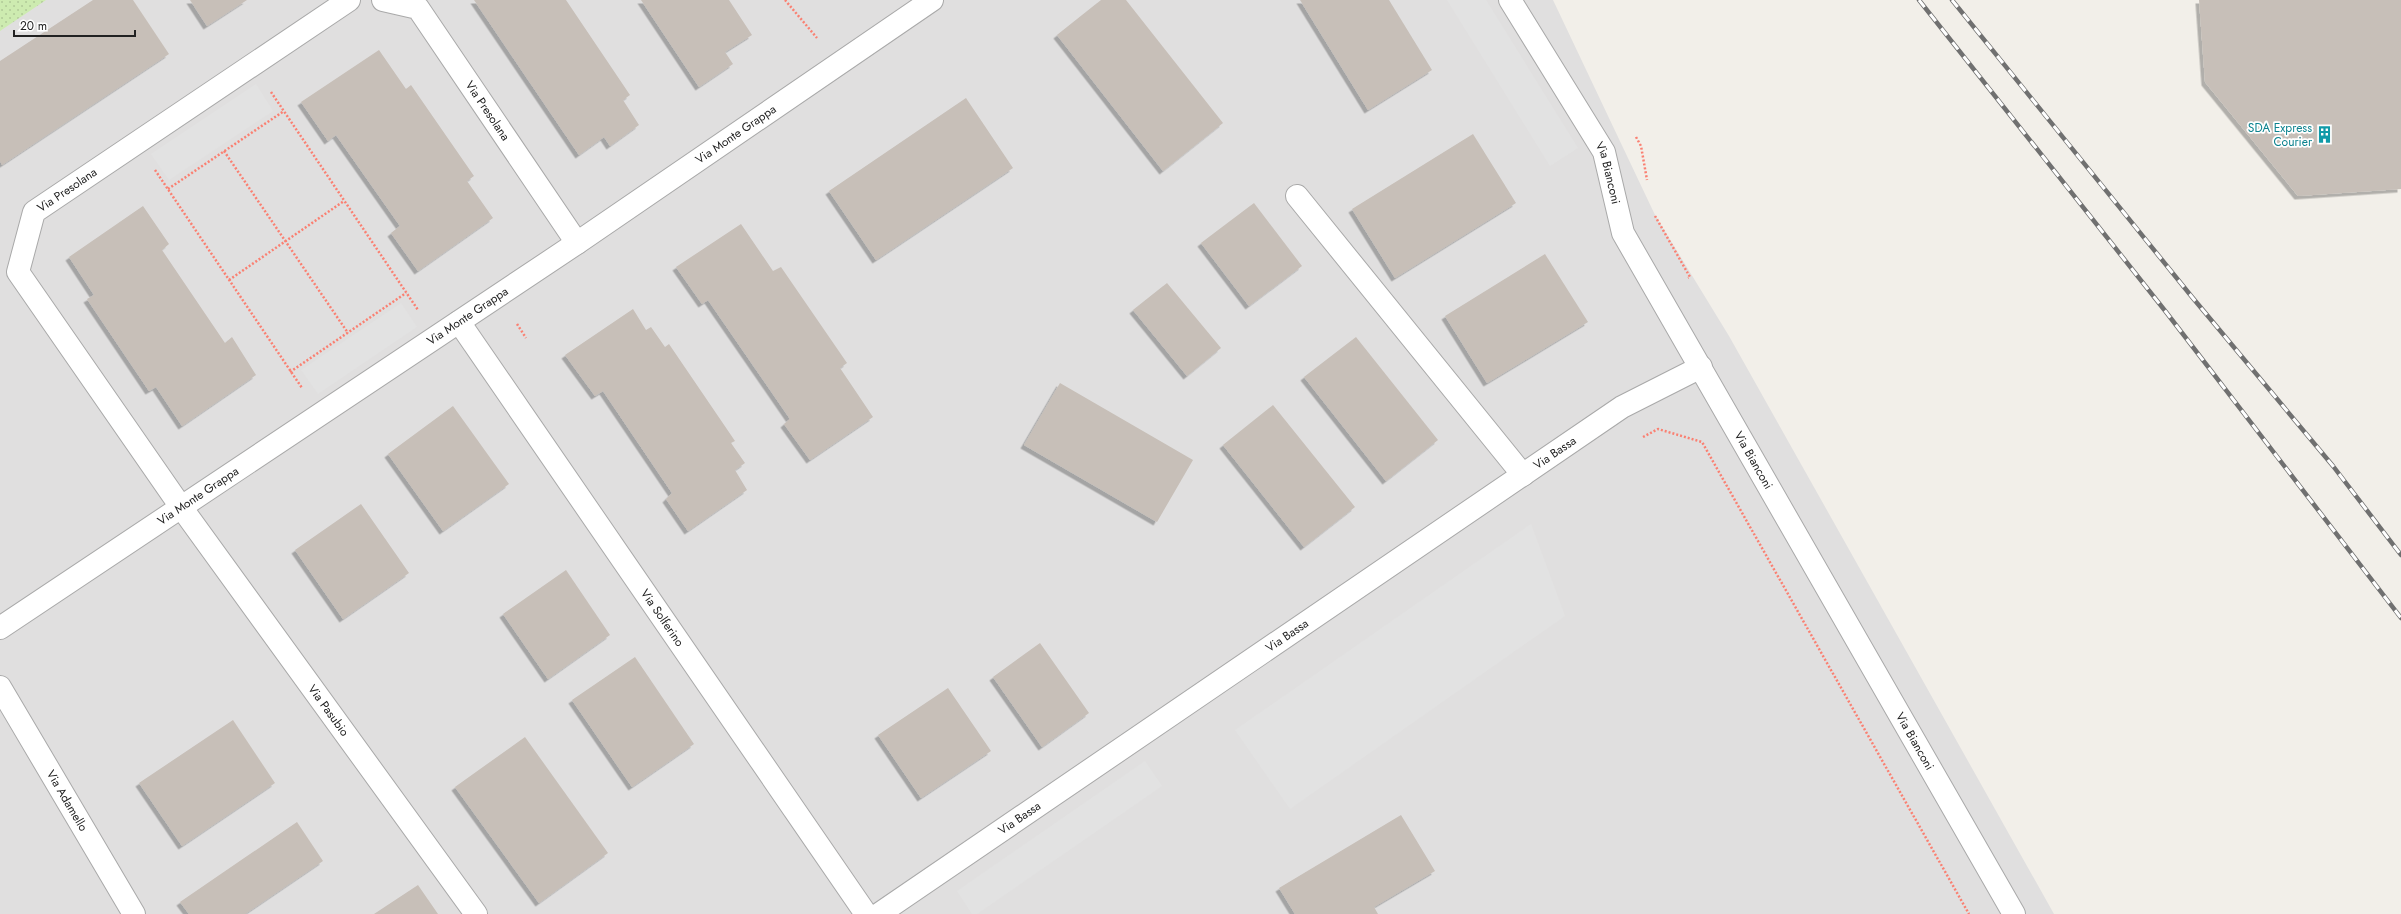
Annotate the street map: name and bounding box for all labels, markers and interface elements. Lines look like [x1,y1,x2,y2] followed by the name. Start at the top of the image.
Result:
[14,12,135,38] scale bar
[20,17,47,35] text: 20 m
[461,77,514,145] street label: Via Presolana
[692,100,780,168] street label: Via Monte Grappa
[2248,119,2313,151] place label: SDA Express Courier
[2315,125,2335,145] building icon: SDA Express Courier
[1591,138,1625,206] street label: Via Bianconi
[33,163,101,217] street label: Via Presolana
[423,282,512,350] street label: Via Monte Grappa
[1730,428,1777,493] street label: Via Bianconi
[1530,432,1580,474] street label: Via Bassa
[154,462,242,530] street label: Via Monte Grappa
[636,586,689,651] street label: Via Solferino
[1262,614,1312,657] street label: Via Bassa
[303,681,354,740] street label: Via Pasubio
[1891,709,1939,774] street label: Via Bianconi
[42,767,93,835] street label: Via Adamello
[994,797,1045,839] street label: Via Bassa

